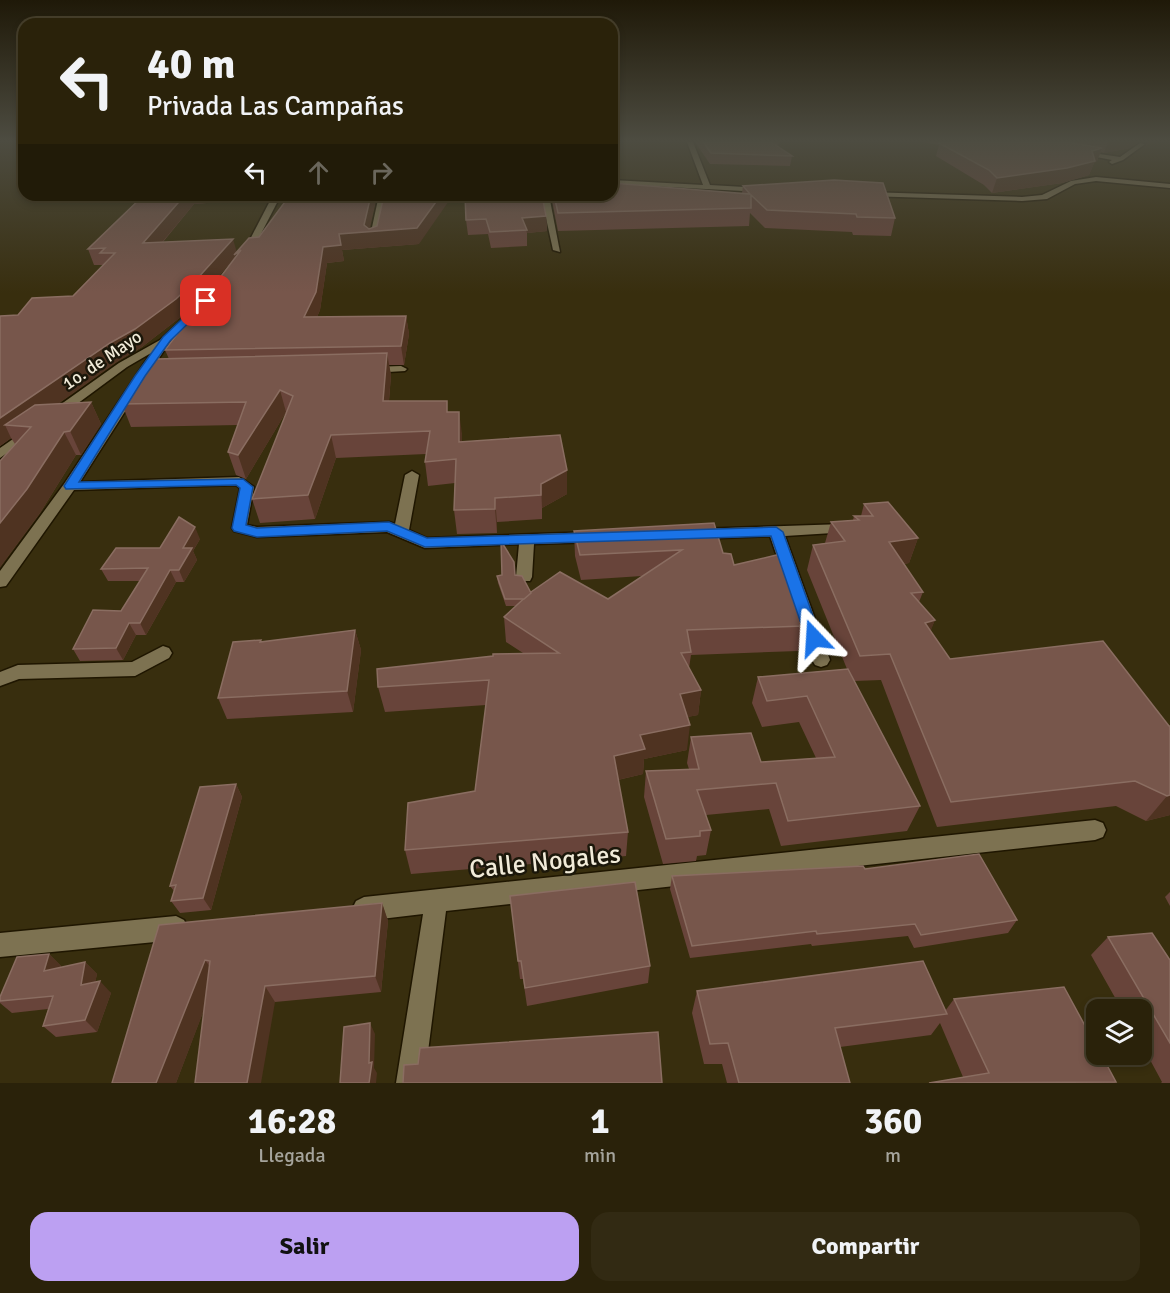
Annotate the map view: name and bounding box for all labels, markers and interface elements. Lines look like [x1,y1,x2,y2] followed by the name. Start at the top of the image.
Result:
[147,39,236,90] text: 40 m
[48,42,126,120] icon: left
[147,90,404,123] text: Privada Las Campañas
[239,156,272,189] icon: left
[302,156,335,189] icon: ahead
[365,156,398,189] icon: right
[180,275,231,326] pin
[189,284,222,317] icon: arrive
[58,325,146,395] street label: 1o. de Mayo
[782,606,846,670] position arrow
[468,838,622,886] street label: Calle Nogales
[1086,999,1152,1065] map controls
[1086,999,1152,1065] button: layers
[248,1099,336,1144] text: 16:28
[590,1099,610,1144] text: 1
[864,1099,922,1144] text: 360
[258,1143,326,1168] text: Llegada
[584,1143,616,1168] text: min
[885,1143,901,1168] text: m
[30,1212,579,1281] button: Salir
[591,1212,1140,1281] button: Compartir

